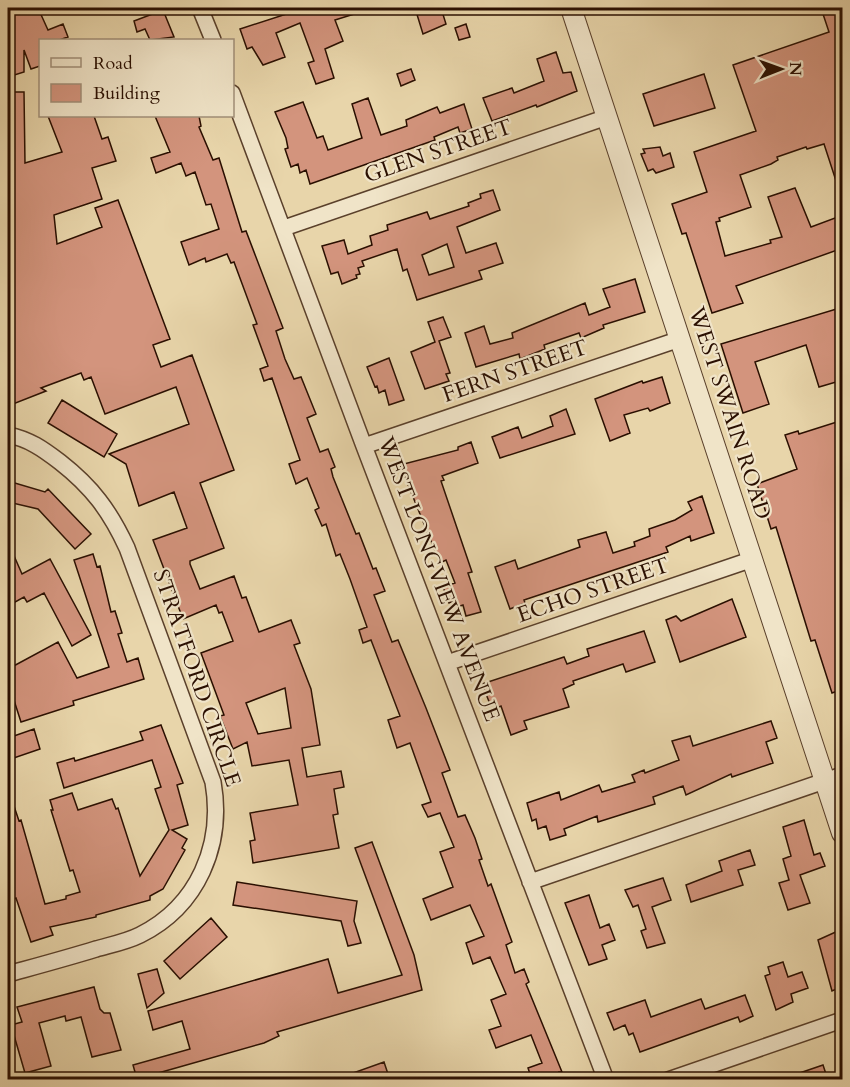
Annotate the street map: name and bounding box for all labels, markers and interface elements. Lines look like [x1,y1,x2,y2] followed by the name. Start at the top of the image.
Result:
[39,39,234,117] legend
[751,39,811,99] north arrow
[93,51,133,76] text: Road
[784,62,806,76] text: N
[93,81,161,106] text: Building
[360,112,516,190] street label: GLEN STREET
[681,302,779,523] street label: WEST SWAIN ROAD
[438,332,592,410] street label: FERN STREET
[370,431,507,726] street label: WEST LONGVIEW AVENUE
[513,550,673,630] street label: ECHO STREET
[146,565,248,791] street label: STRATFORD CIRCLE

